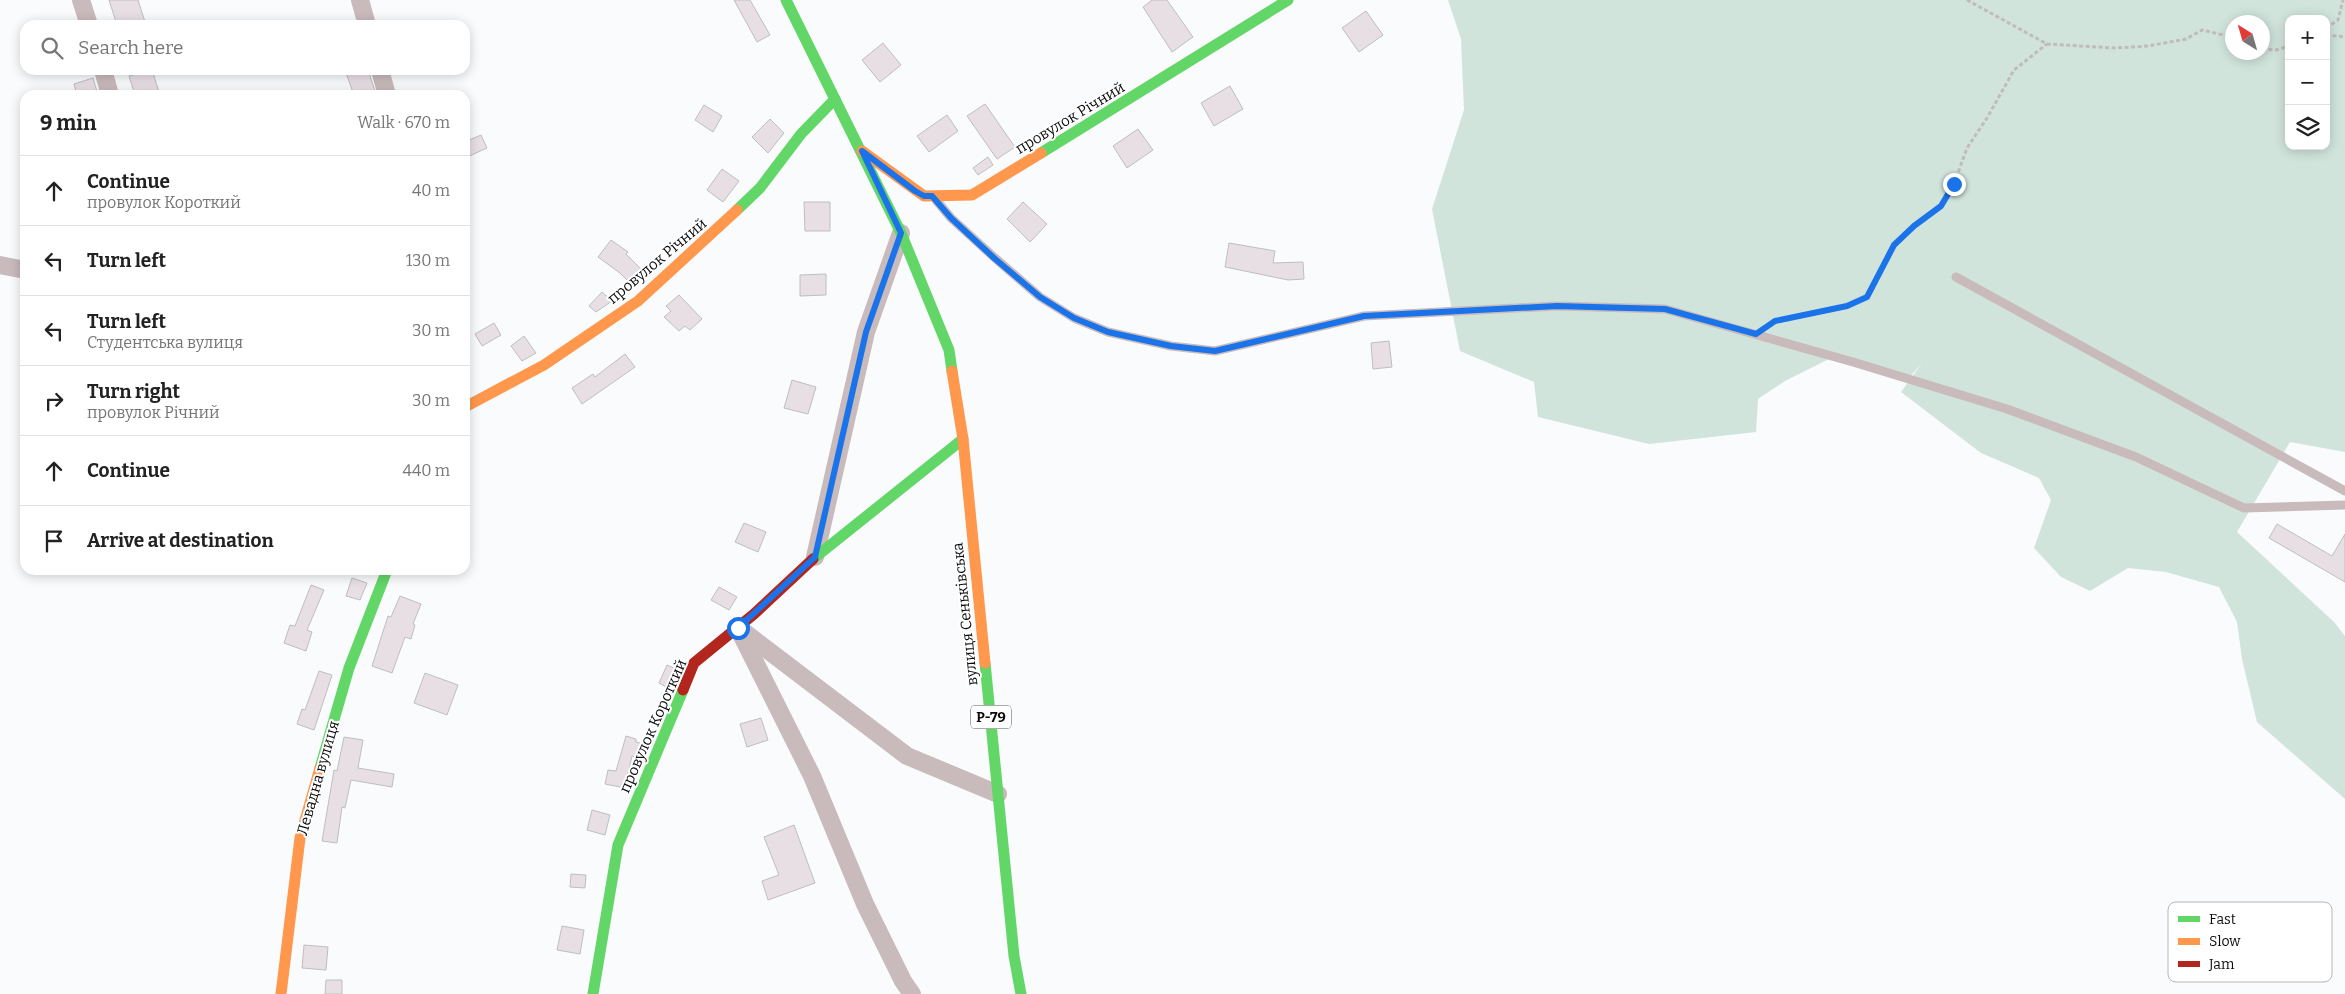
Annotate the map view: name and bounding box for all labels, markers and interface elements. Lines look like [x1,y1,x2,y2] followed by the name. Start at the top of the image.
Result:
[2225,15,2270,60] north arrow
[2285,15,2330,150] map controls
[2285,15,2330,60] button: +
[20,20,470,75] search box
[38,34,66,62] icon: search
[78,36,183,59] text: Search here
[2285,60,2330,105] button: −
[1012,78,1128,158] street label: провулок Рiчний
[2285,105,2330,150] button: layers
[40,110,96,136] text: 9 min
[357,113,450,132] text: Walk · 670 m
[87,170,170,193] text: Continue
[1943,173,1966,196] route end
[40,177,68,205] icon: ahead
[412,181,450,200] text: 40 m
[87,193,241,212] text: провулок Короткий
[604,214,710,308] street label: провулок Річний
[40,247,68,275] icon: left
[87,249,166,272] text: Turn left
[406,251,450,270] text: 130 m
[87,310,166,333] text: Turn left
[40,317,68,345] icon: left
[412,321,450,340] text: 30 m
[87,333,243,352] text: Студентська вулиця
[87,380,180,403] text: Turn right
[40,387,68,415] icon: right
[412,391,450,410] text: 30 m
[87,403,220,422] text: провулок Рiчний
[40,457,68,485] icon: ahead
[87,459,170,482] text: Continue
[403,461,450,480] text: 440 m
[40,527,68,555] icon: arrive
[87,529,274,552] text: Arrive at destination
[949,542,981,686] street label: вулиця Сенькiвська
[727,617,750,640] route start
[615,656,691,796] street label: провулок Короткий
[971,706,1011,729] road number: Р-79
[293,719,343,837] street label: Левадна вулиця
[2168,902,2332,982] legend
[2209,911,2236,928] text: Fast
[2209,933,2241,950] text: Slow
[2208,956,2235,973] text: Jam

